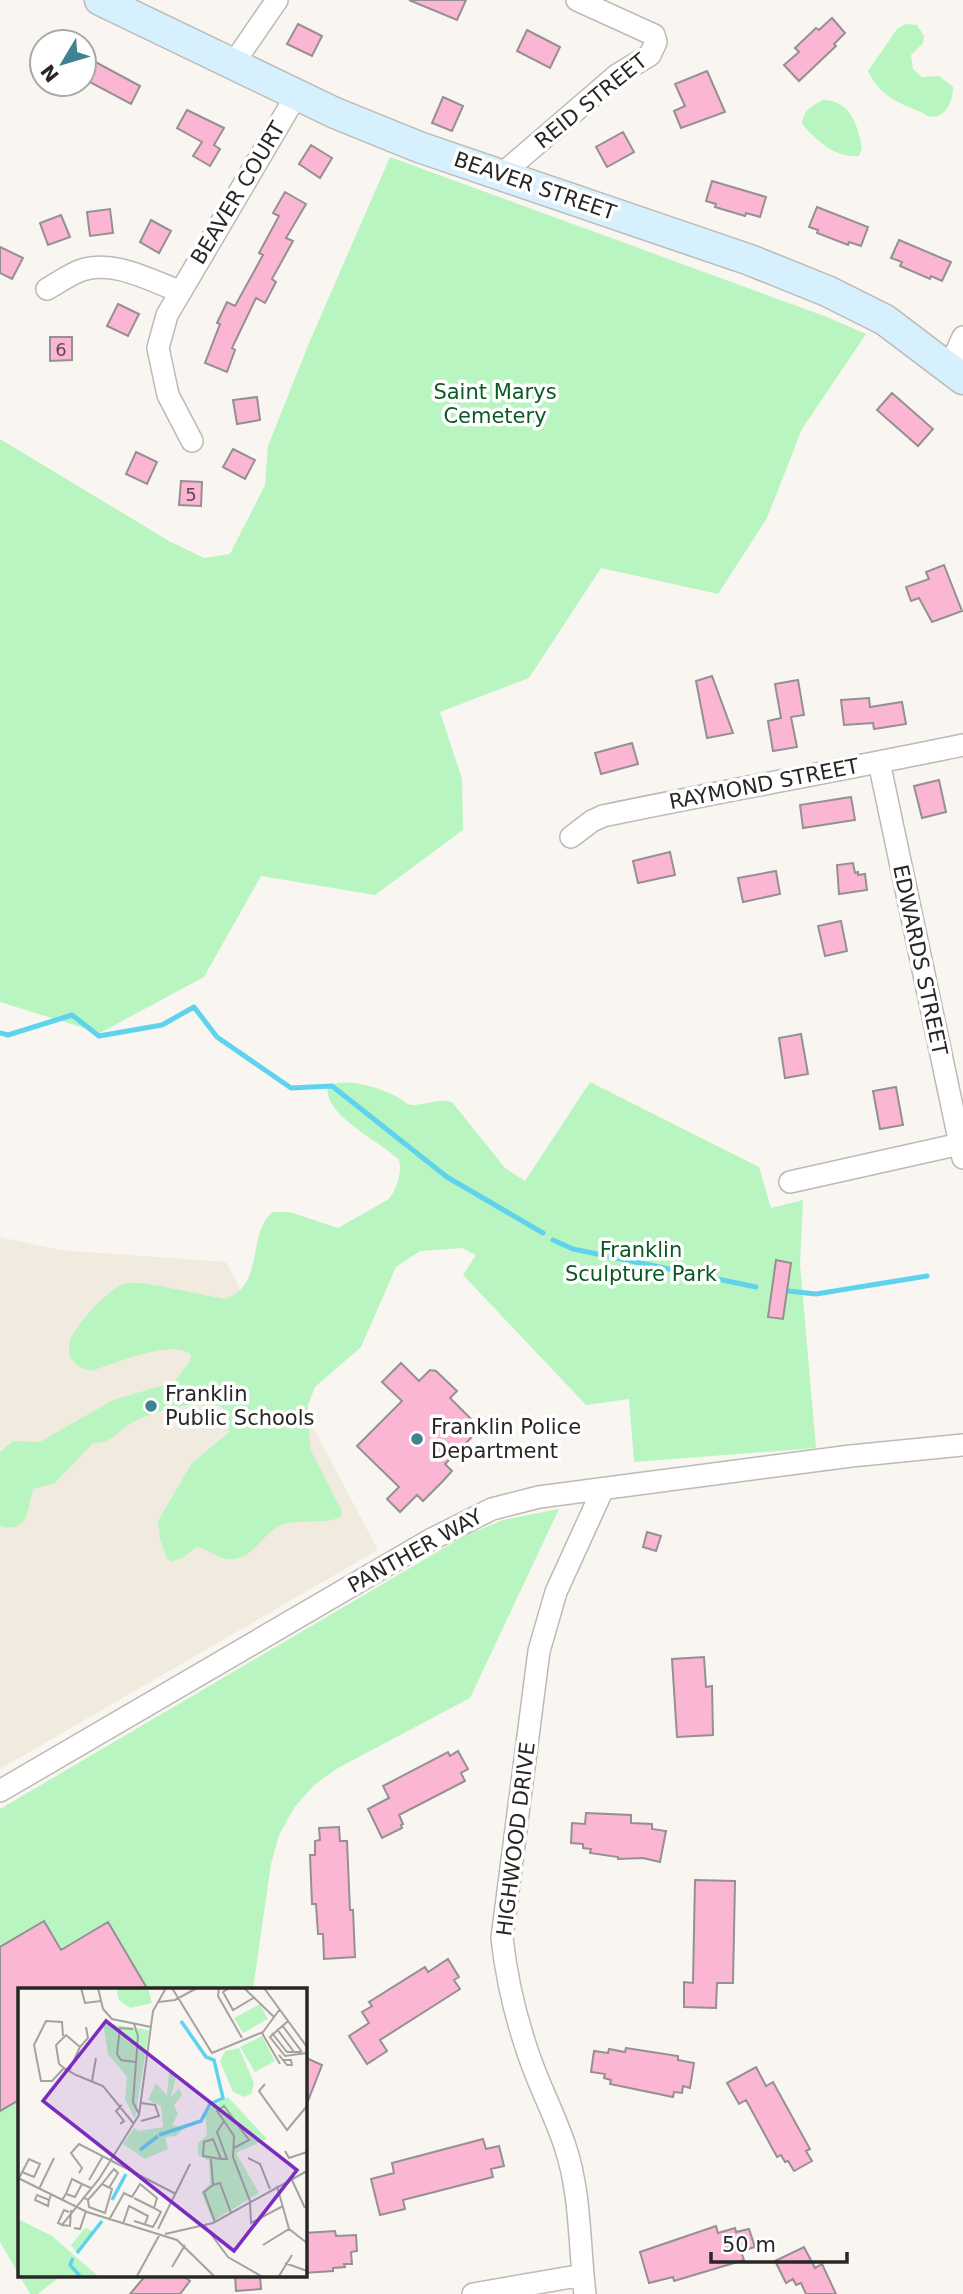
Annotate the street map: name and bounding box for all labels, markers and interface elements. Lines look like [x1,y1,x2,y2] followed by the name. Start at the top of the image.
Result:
[28,28,98,98] north arrow
[530,48,652,153] street label: REID STREET
[36,60,63,87] text: N
[186,117,290,269] street label: BEAVER COURT
[451,147,619,225] street label: BEAVER STREET
[55,339,67,360] house number: 6
[433,380,557,428] park label: Saint Marys Cemetery
[185,484,197,505] house number: 5
[667,754,861,814] street label: RAYMOND STREET
[888,862,952,1058] street label: EDWARDS STREET
[565,1238,718,1286] park label: Franklin Sculpture Park
[165,1382,314,1430] place label: Franklin Public Schools
[143,1398,159,1414] marker: Franklin Public Schools
[431,1415,581,1463] place label: Franklin Police Department
[409,1431,425,1447] marker: Franklin Police Department
[344,1504,486,1598] street label: PANTHER WAY
[492,1741,540,1937] street label: HIGHWOOD DRIVE
[18,1988,306,2276] inset map
[711,2220,848,2264] scale bar
[722,2233,776,2257] text: 50 m

